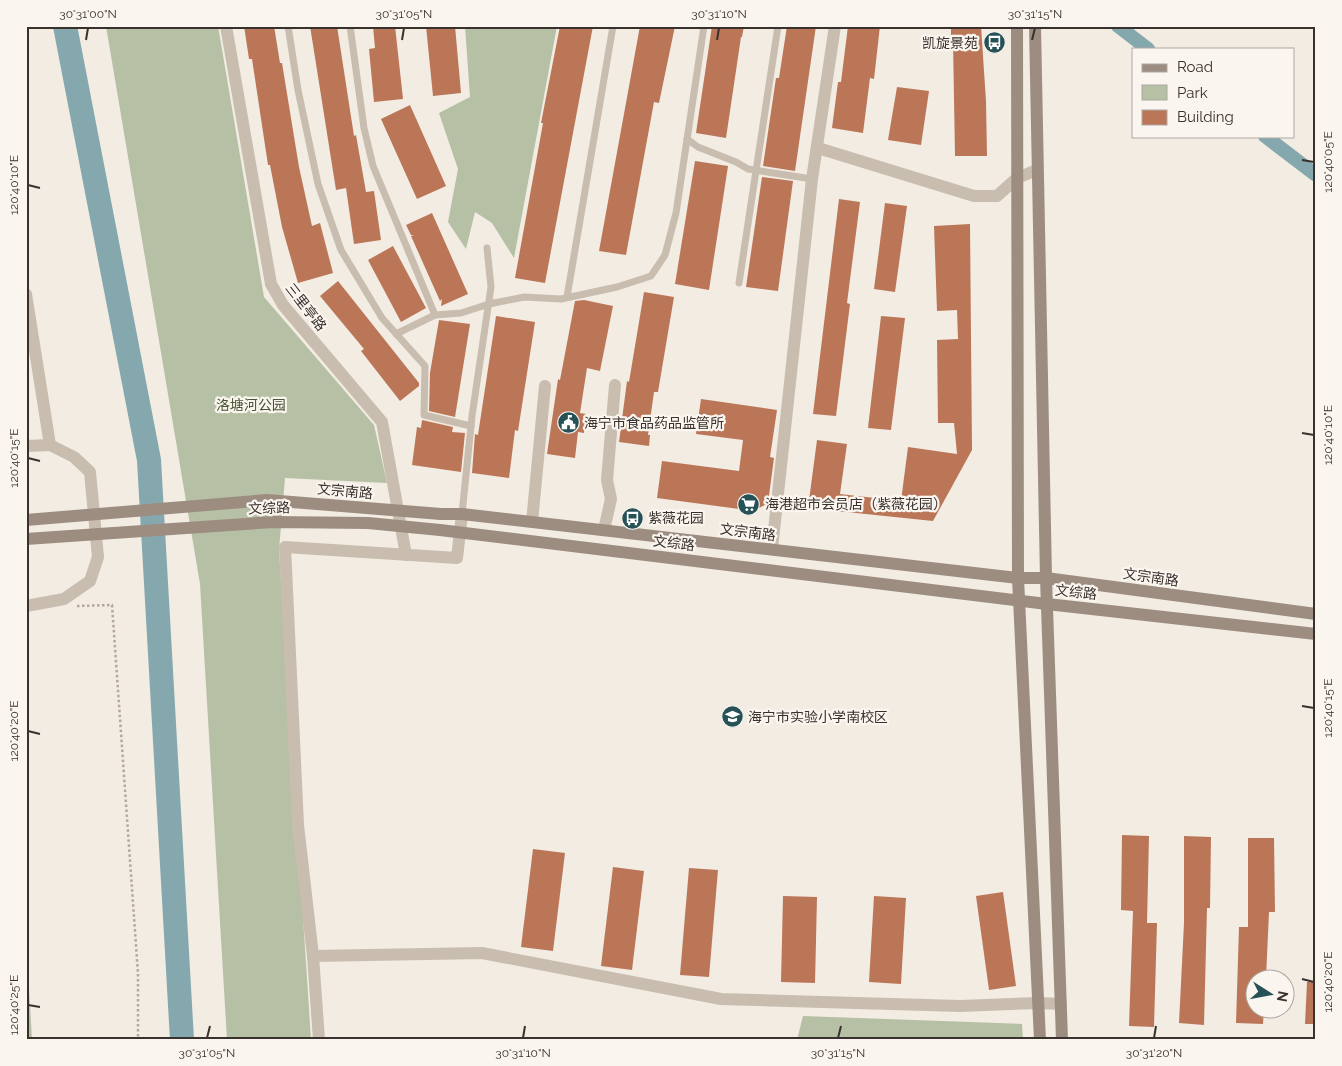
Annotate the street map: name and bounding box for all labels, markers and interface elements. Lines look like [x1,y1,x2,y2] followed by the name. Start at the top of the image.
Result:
[59,7,117,21] text: 30°31'00"N
[376,7,432,21] text: 30°31'05"N
[691,7,747,21] text: 30°31'10"N
[1008,7,1062,21] text: 30°31'15"N
[982,31,1006,55] bus stop icon: 凯旋景苑
[922,35,978,51] place label: 凯旋景苑
[1132,48,1294,138] legend
[1177,58,1213,76] text: Road
[1177,84,1208,102] text: Park
[1177,108,1234,126] text: Building
[1321,131,1335,193] text: 120°40'05"E
[7,155,21,215] text: 120°40'10"E
[282,280,330,334] street label: 三里亭路
[216,397,286,413] park label: 洛塘河公园
[1321,405,1335,465] text: 120°40'10"E
[556,411,580,435] public building icon: 海宁市食品药品监管所
[584,415,724,431] place label: 海宁市食品药品监管所
[7,428,21,488] text: 120°40'15"E
[316,481,374,501] street label: 文宗南路
[737,492,761,516] supermarket icon: 海港超市会员店（紫薇花园）
[765,496,947,512] place label: 海港超市会员店（紫薇花园）
[248,499,290,517] street label: 文综路
[620,506,644,530] bus stop icon: 紫薇花园
[648,510,704,526] place label: 紫薇花园
[719,521,777,543] street label: 文宗南路
[652,533,696,553] street label: 文综路
[1122,565,1180,589] street label: 文宗南路
[1054,582,1098,602] street label: 文综路
[1321,678,1335,738] text: 120°40'15"E
[7,700,21,762] text: 120°40'20"E
[720,705,744,729] school or university icon: 海宁市实验小学南校区
[748,709,888,725] place label: 海宁市实验小学南校区
[1321,951,1335,1013] text: 120°40'20"E
[1244,968,1294,1018] north arrow
[7,975,21,1035] text: 120°40'25"E
[1274,990,1292,1003] text: N
[179,1046,235,1060] text: 30°31'05"N
[495,1046,551,1060] text: 30°31'10"N
[811,1046,865,1060] text: 30°31'15"N
[1126,1046,1182,1060] text: 30°31'20"N

